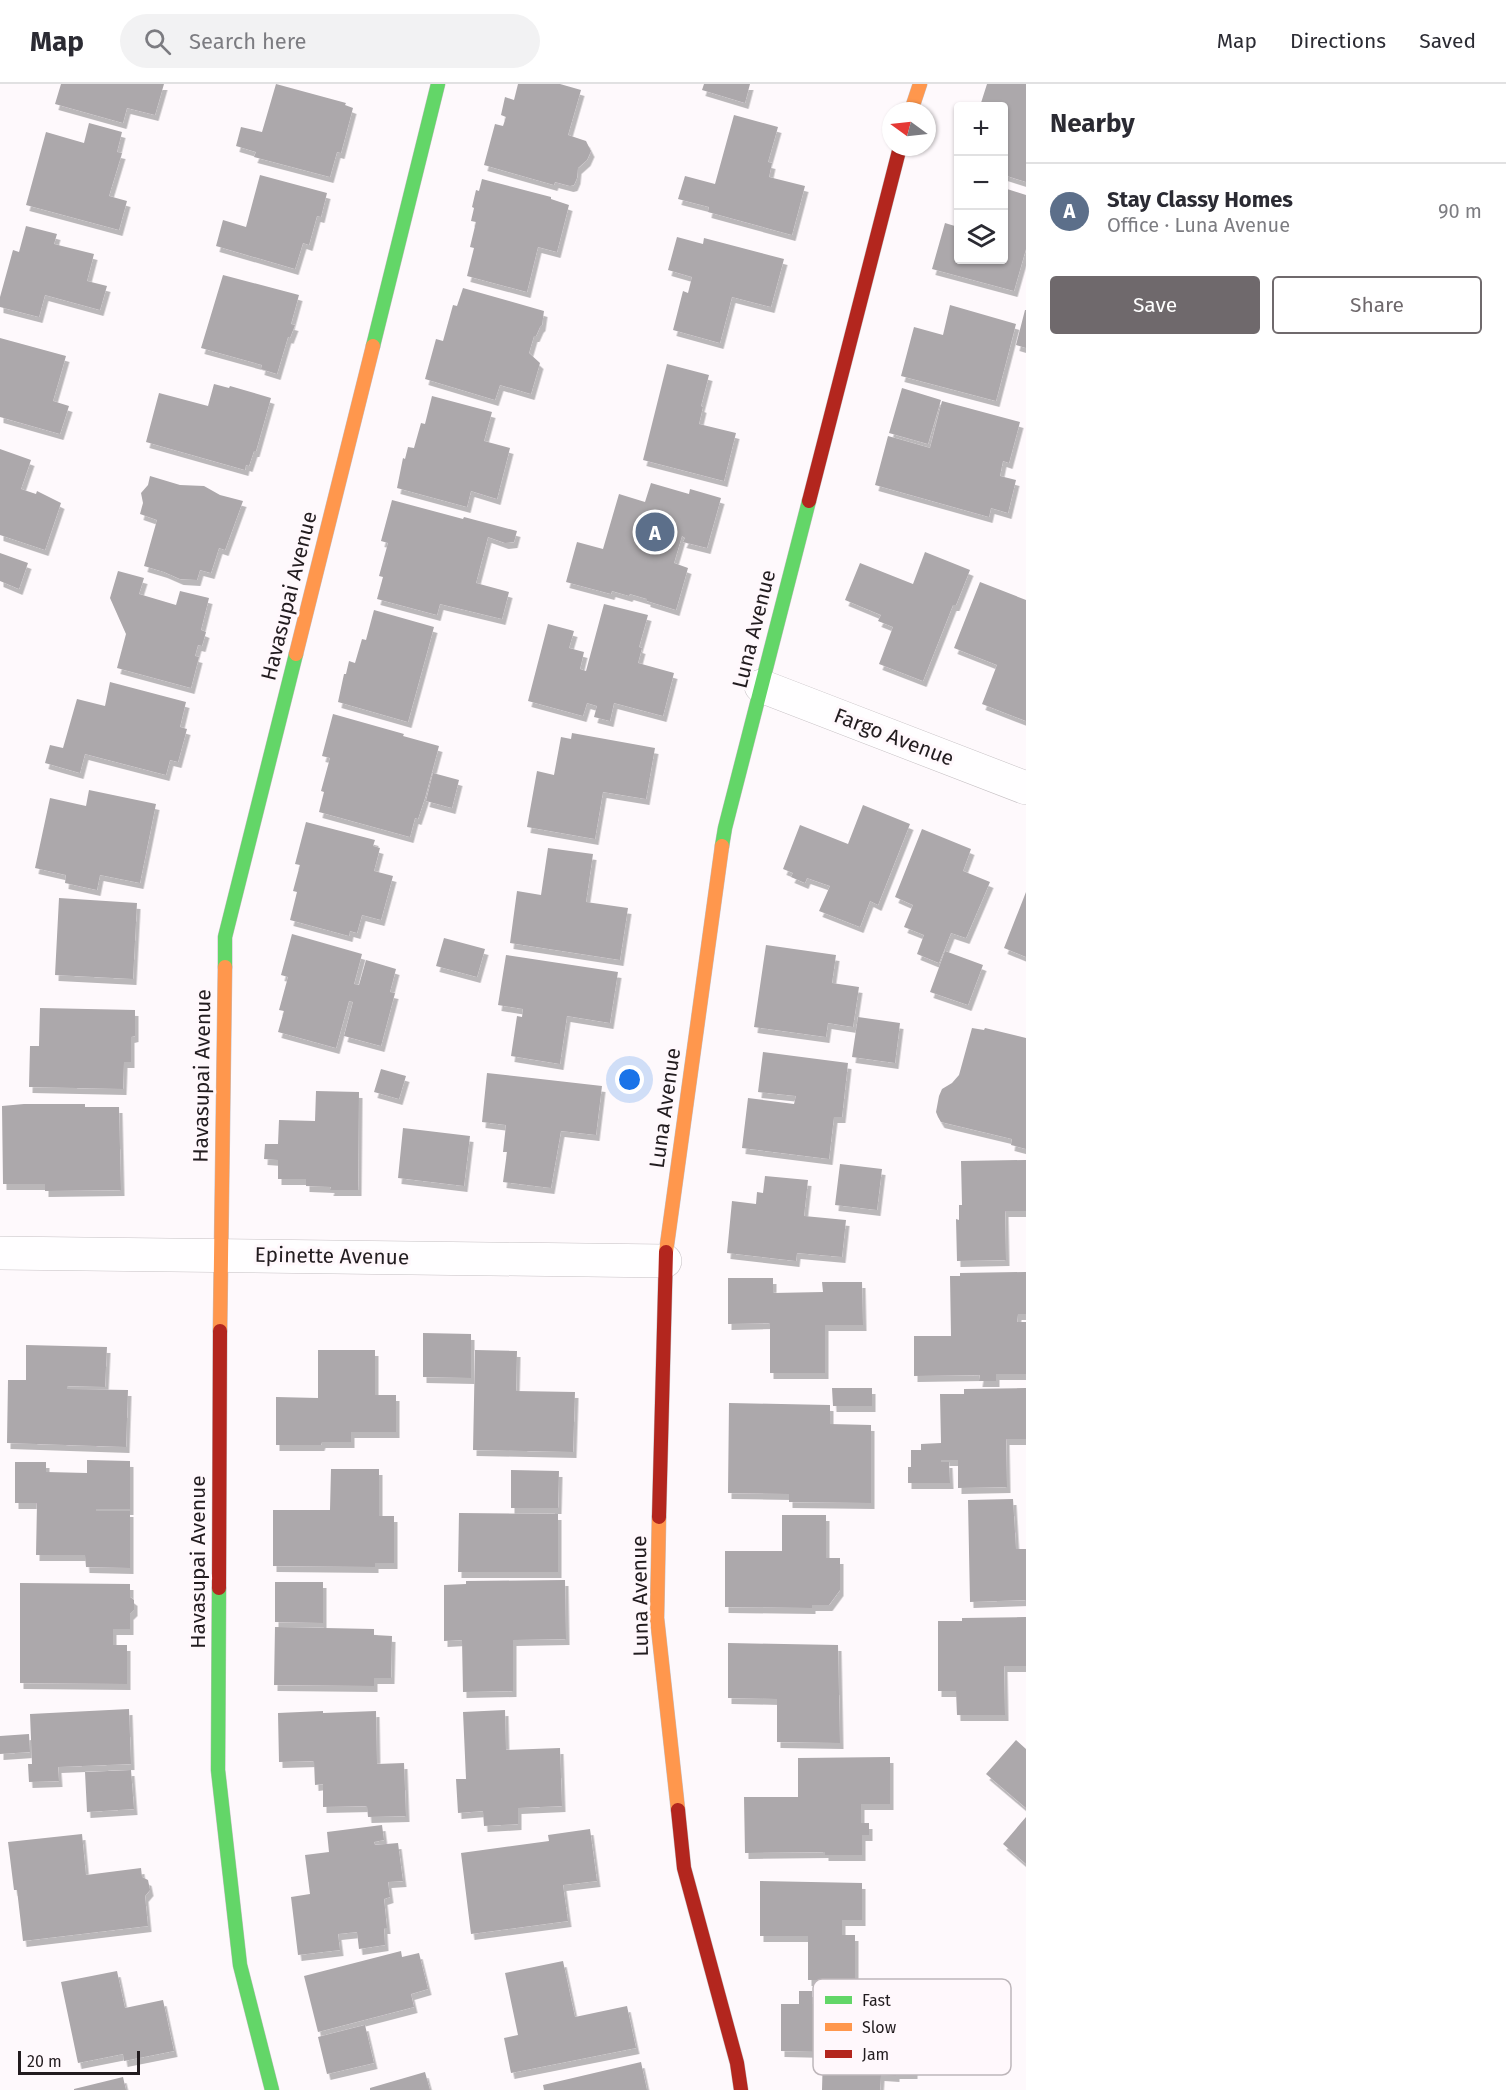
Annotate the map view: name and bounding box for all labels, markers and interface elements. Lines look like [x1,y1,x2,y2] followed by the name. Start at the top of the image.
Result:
[120,14,540,68] search box
[30,25,84,58] text: Map
[141,25,174,58] icon: search
[189,28,307,55] text: Search here
[1217,28,1257,54] text: Map
[1290,28,1386,54] text: Directions
[1419,28,1476,54] text: Saved
[882,102,936,156] north arrow
[954,102,1008,264] map controls
[954,102,1008,156] button: +
[1050,108,1135,139] text: Nearby
[954,156,1008,210] button: −
[1107,186,1293,213] text: Stay Classy Homes
[1064,199,1075,223] text: A
[1438,199,1482,223] text: 90 m
[954,210,1008,264] button: layers
[1107,213,1290,237] text: Office · Luna Avenue
[1050,276,1260,334] button: Save
[1272,276,1482,334] button: Share
[255,509,323,683] street label: Havasupai Avenue
[636,510,674,554] pin: A
[727,567,781,691] street label: Luna Avenue
[830,702,958,772] street label: Fargo Avenue
[187,989,217,1163] street label: Havasupai Avenue
[644,1046,686,1170] street label: Luna Avenue
[615,1065,644,1094] your location
[254,1242,410,1270] street label: Epinette Avenue
[185,1475,211,1649] street label: Havasupai Avenue
[626,1535,654,1657] street label: Luna Avenue
[813,1979,1011,2075] legend
[862,1991,891,2010] text: Fast
[862,2018,897,2037] text: Slow
[862,2045,889,2064] text: Jam
[18,2048,140,2076] scale bar
[27,2052,62,2071] text: 20 m

